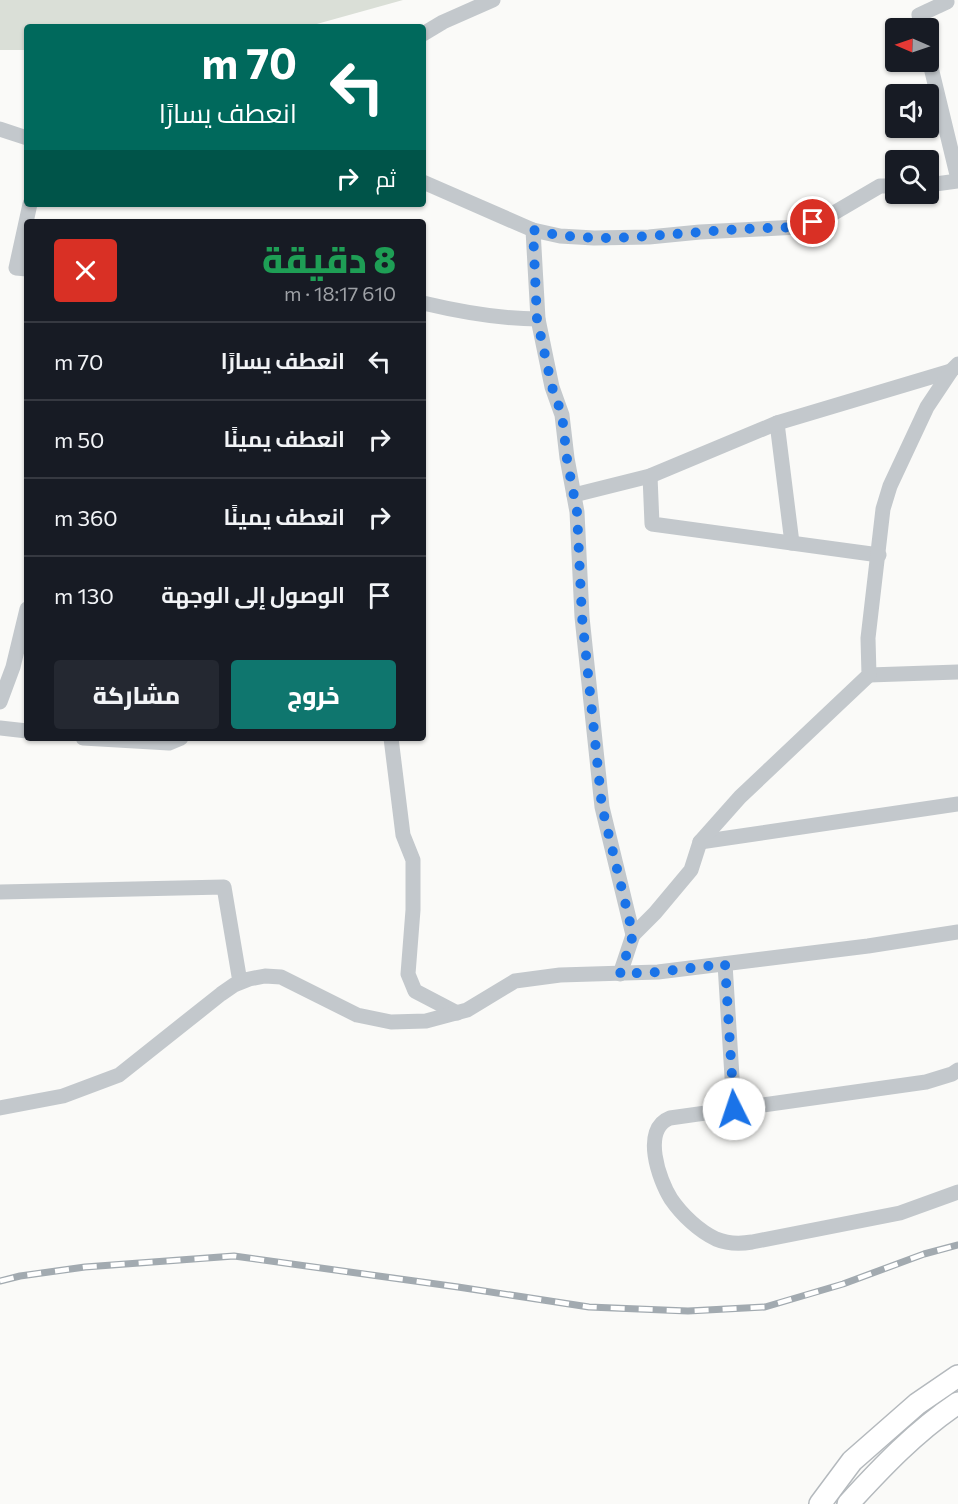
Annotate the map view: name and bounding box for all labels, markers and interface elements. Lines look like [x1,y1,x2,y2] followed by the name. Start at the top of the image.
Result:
[885,18,939,72] north arrow
[885,18,939,204] map controls
[202,36,297,88] text: 70 m
[318,48,396,126] icon: left
[885,84,939,138] button: sound
[159,96,297,129] text: انعطف يسارًا
[885,150,939,204] button: search
[331,162,364,195] icon: right
[376,165,396,192] text: ثم
[787,196,838,247] pin
[796,205,829,238] icon: arrive
[262,236,396,280] text: 8 دقيقة
[54,239,117,302] button: close
[284,281,396,305] text: 610 m · 18:17
[363,345,396,378] icon: left
[221,347,345,374] text: انعطف يسارًا
[54,348,103,375] text: 70 m
[363,423,396,456] icon: right
[224,425,345,452] text: انعطف يمينًا
[54,426,104,453] text: 50 m
[363,501,396,534] icon: right
[224,503,345,530] text: انعطف يمينًا
[54,504,118,531] text: 360 m
[363,579,396,612] icon: arrive
[161,581,345,608] text: الوصول إلى الوجهة
[54,582,114,609] text: 130 m
[54,660,219,729] button: مشاركة
[231,660,396,729] button: خروج
[702,1077,766,1141] position arrow

